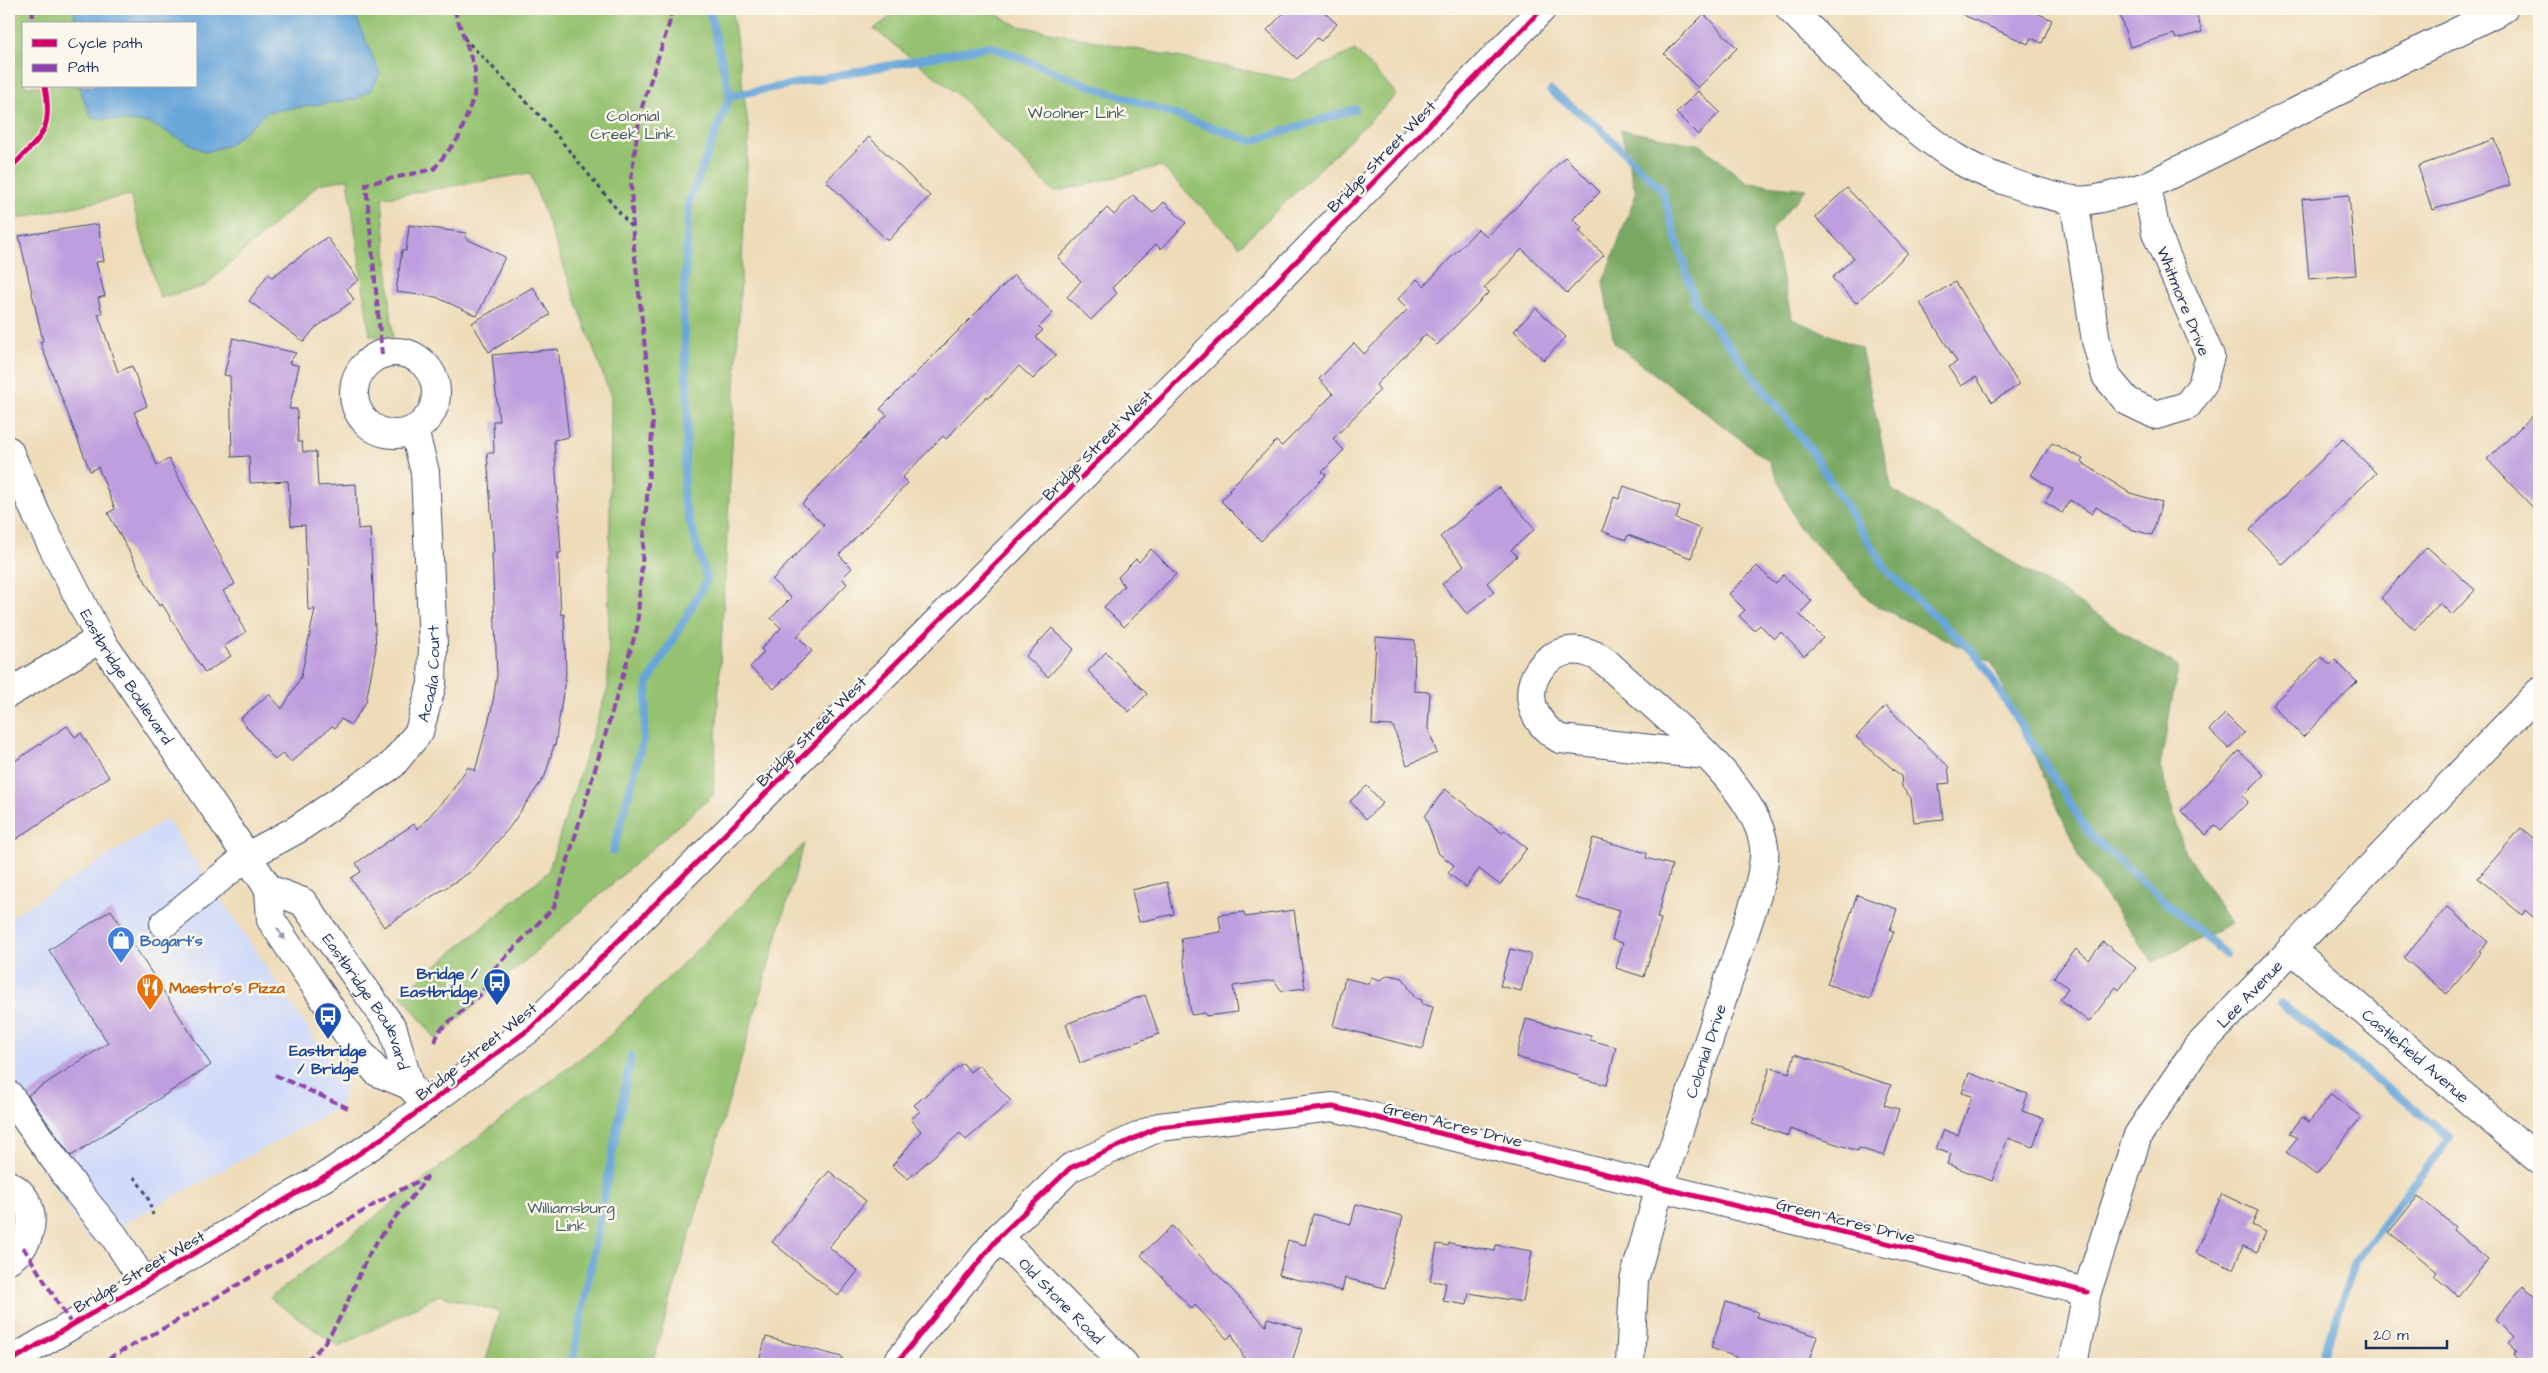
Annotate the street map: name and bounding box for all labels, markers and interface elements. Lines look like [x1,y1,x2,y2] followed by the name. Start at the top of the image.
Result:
[22,22,198,88] legend
[68,33,143,55] text: Cycle path
[68,57,99,78] text: Path
[1322,95,1442,218] street label: Bridge Street West
[1028,102,1127,124] park label: Woolner Link
[590,105,676,145] park label: Colonial Creek Link
[2151,244,2215,359] street label: Whitmore Drive
[1038,385,1159,507] street label: Bridge Street West
[75,606,178,749] street label: Eastbridge Boulevard
[412,624,445,725] street label: Acadia Court
[752,671,873,793] street label: Bridge Street West
[106,925,136,964] shop icon: Bogart's
[276,928,286,941] one-way arrow
[317,929,414,1072] street label: Eastbridge Boulevard
[140,930,203,954] place label: Bogart's
[2212,955,2288,1033] street label: Lee Avenue
[401,963,479,1005] place label: Bridge / Eastbridge
[482,967,512,1006] bus stop icon: Bridge / Eastbridge
[135,972,165,1011] restaurant icon: Maestro's Pizza
[169,977,286,999] place label: Maestro's Pizza
[411,997,543,1107] street label: Bridge Street West
[313,1001,343,1040] bus stop icon: Eastbridge / Bridge
[1680,1001,1732,1101] street label: Colonial Drive
[2357,1004,2474,1108] street label: Castlefield Avenue
[289,1040,367,1082] place label: Eastbridge / Bridge
[1381,1097,1525,1153] street label: Green Acres Drive
[1774,1193,1918,1249] street label: Green Acres Drive
[527,1197,615,1237] park label: Williamsburg Link
[70,1225,210,1319] street label: Bridge Street West
[1013,1253,1108,1349] street label: Old Stone Road
[2366,1318,2447,1350] scale bar
[2373,1325,2409,1346] text: 20 m

